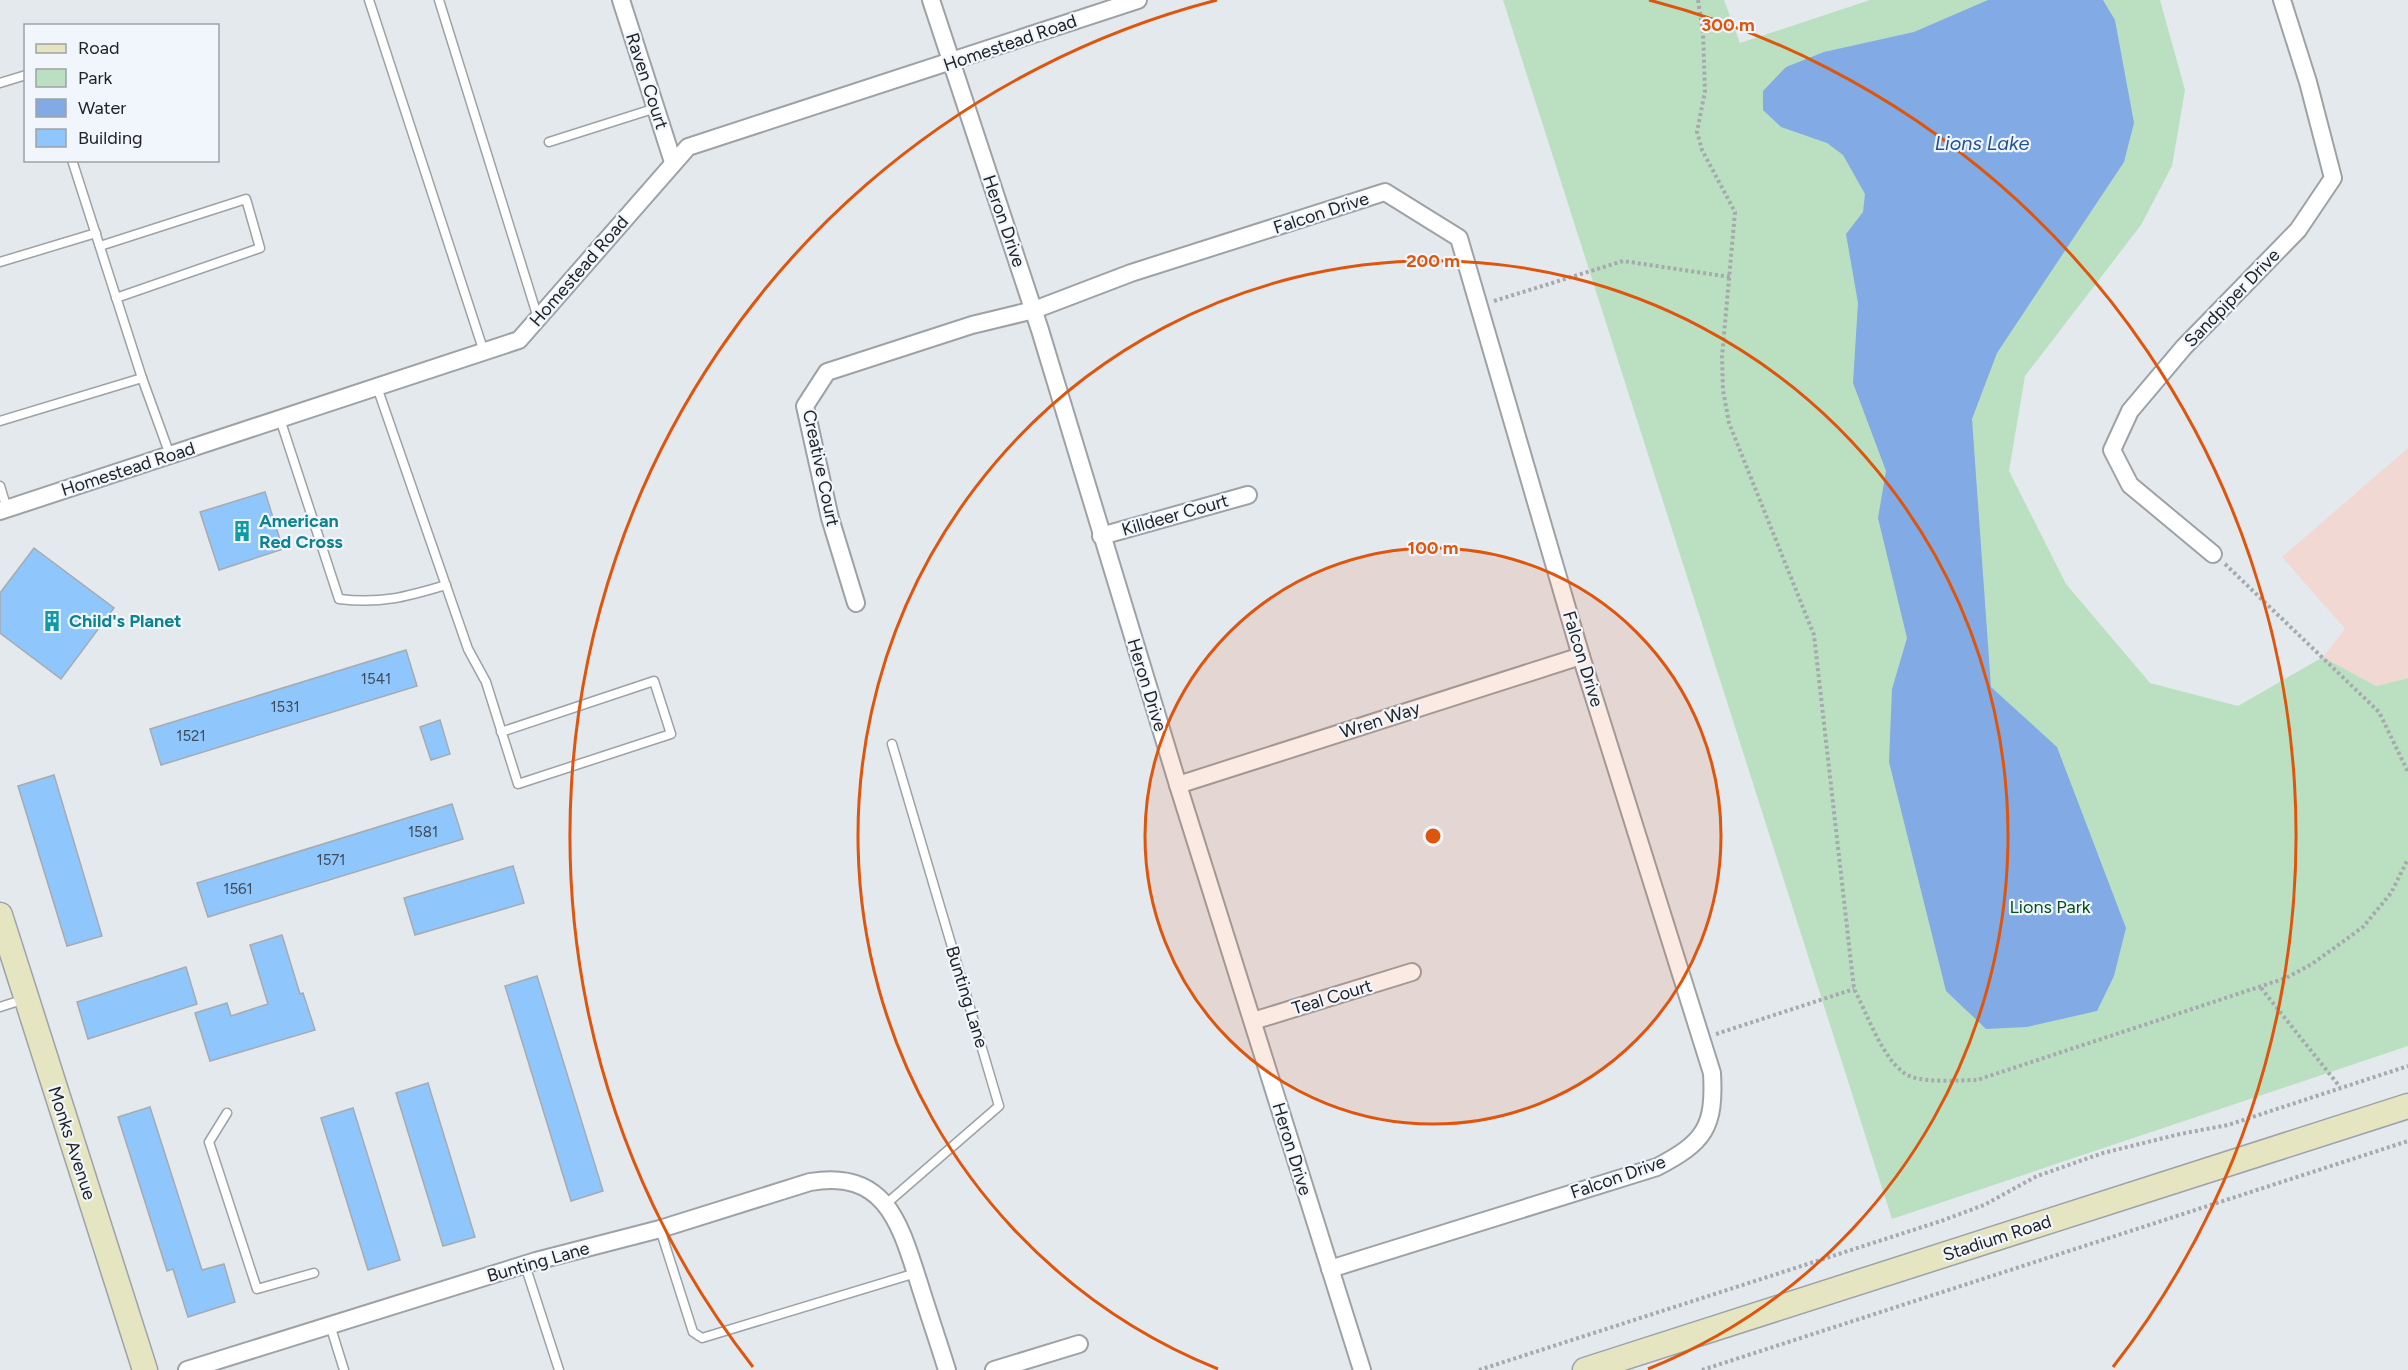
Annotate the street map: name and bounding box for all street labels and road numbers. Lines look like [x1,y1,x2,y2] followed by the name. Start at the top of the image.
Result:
[940,10,1080,76] street label: Homestead Road
[621,30,673,132] street label: Raven Court
[978,172,1030,270] street label: Heron Drive
[1270,187,1372,239] street label: Falcon Drive
[525,211,633,331] street label: Homestead Road
[2180,244,2285,352] street label: Sandpiper Drive
[798,408,844,529] street label: Creative Court
[58,437,198,501] street label: Homestead Road
[1119,489,1231,541] street label: Killdeer Court
[1558,608,1608,710] street label: Falcon Drive
[1122,636,1172,734] street label: Heron Drive
[1337,697,1423,743] street label: Wren Way
[941,943,993,1051] street label: Bunting Lane
[1289,974,1375,1020] street label: Teal Court
[43,1083,101,1203] street label: Monks Avenue
[1267,1100,1317,1198] street label: Heron Drive
[1568,1150,1669,1204] street label: Falcon Drive
[1940,1210,2054,1266] street label: Stadium Road
[484,1237,592,1287] street label: Bunting Lane

